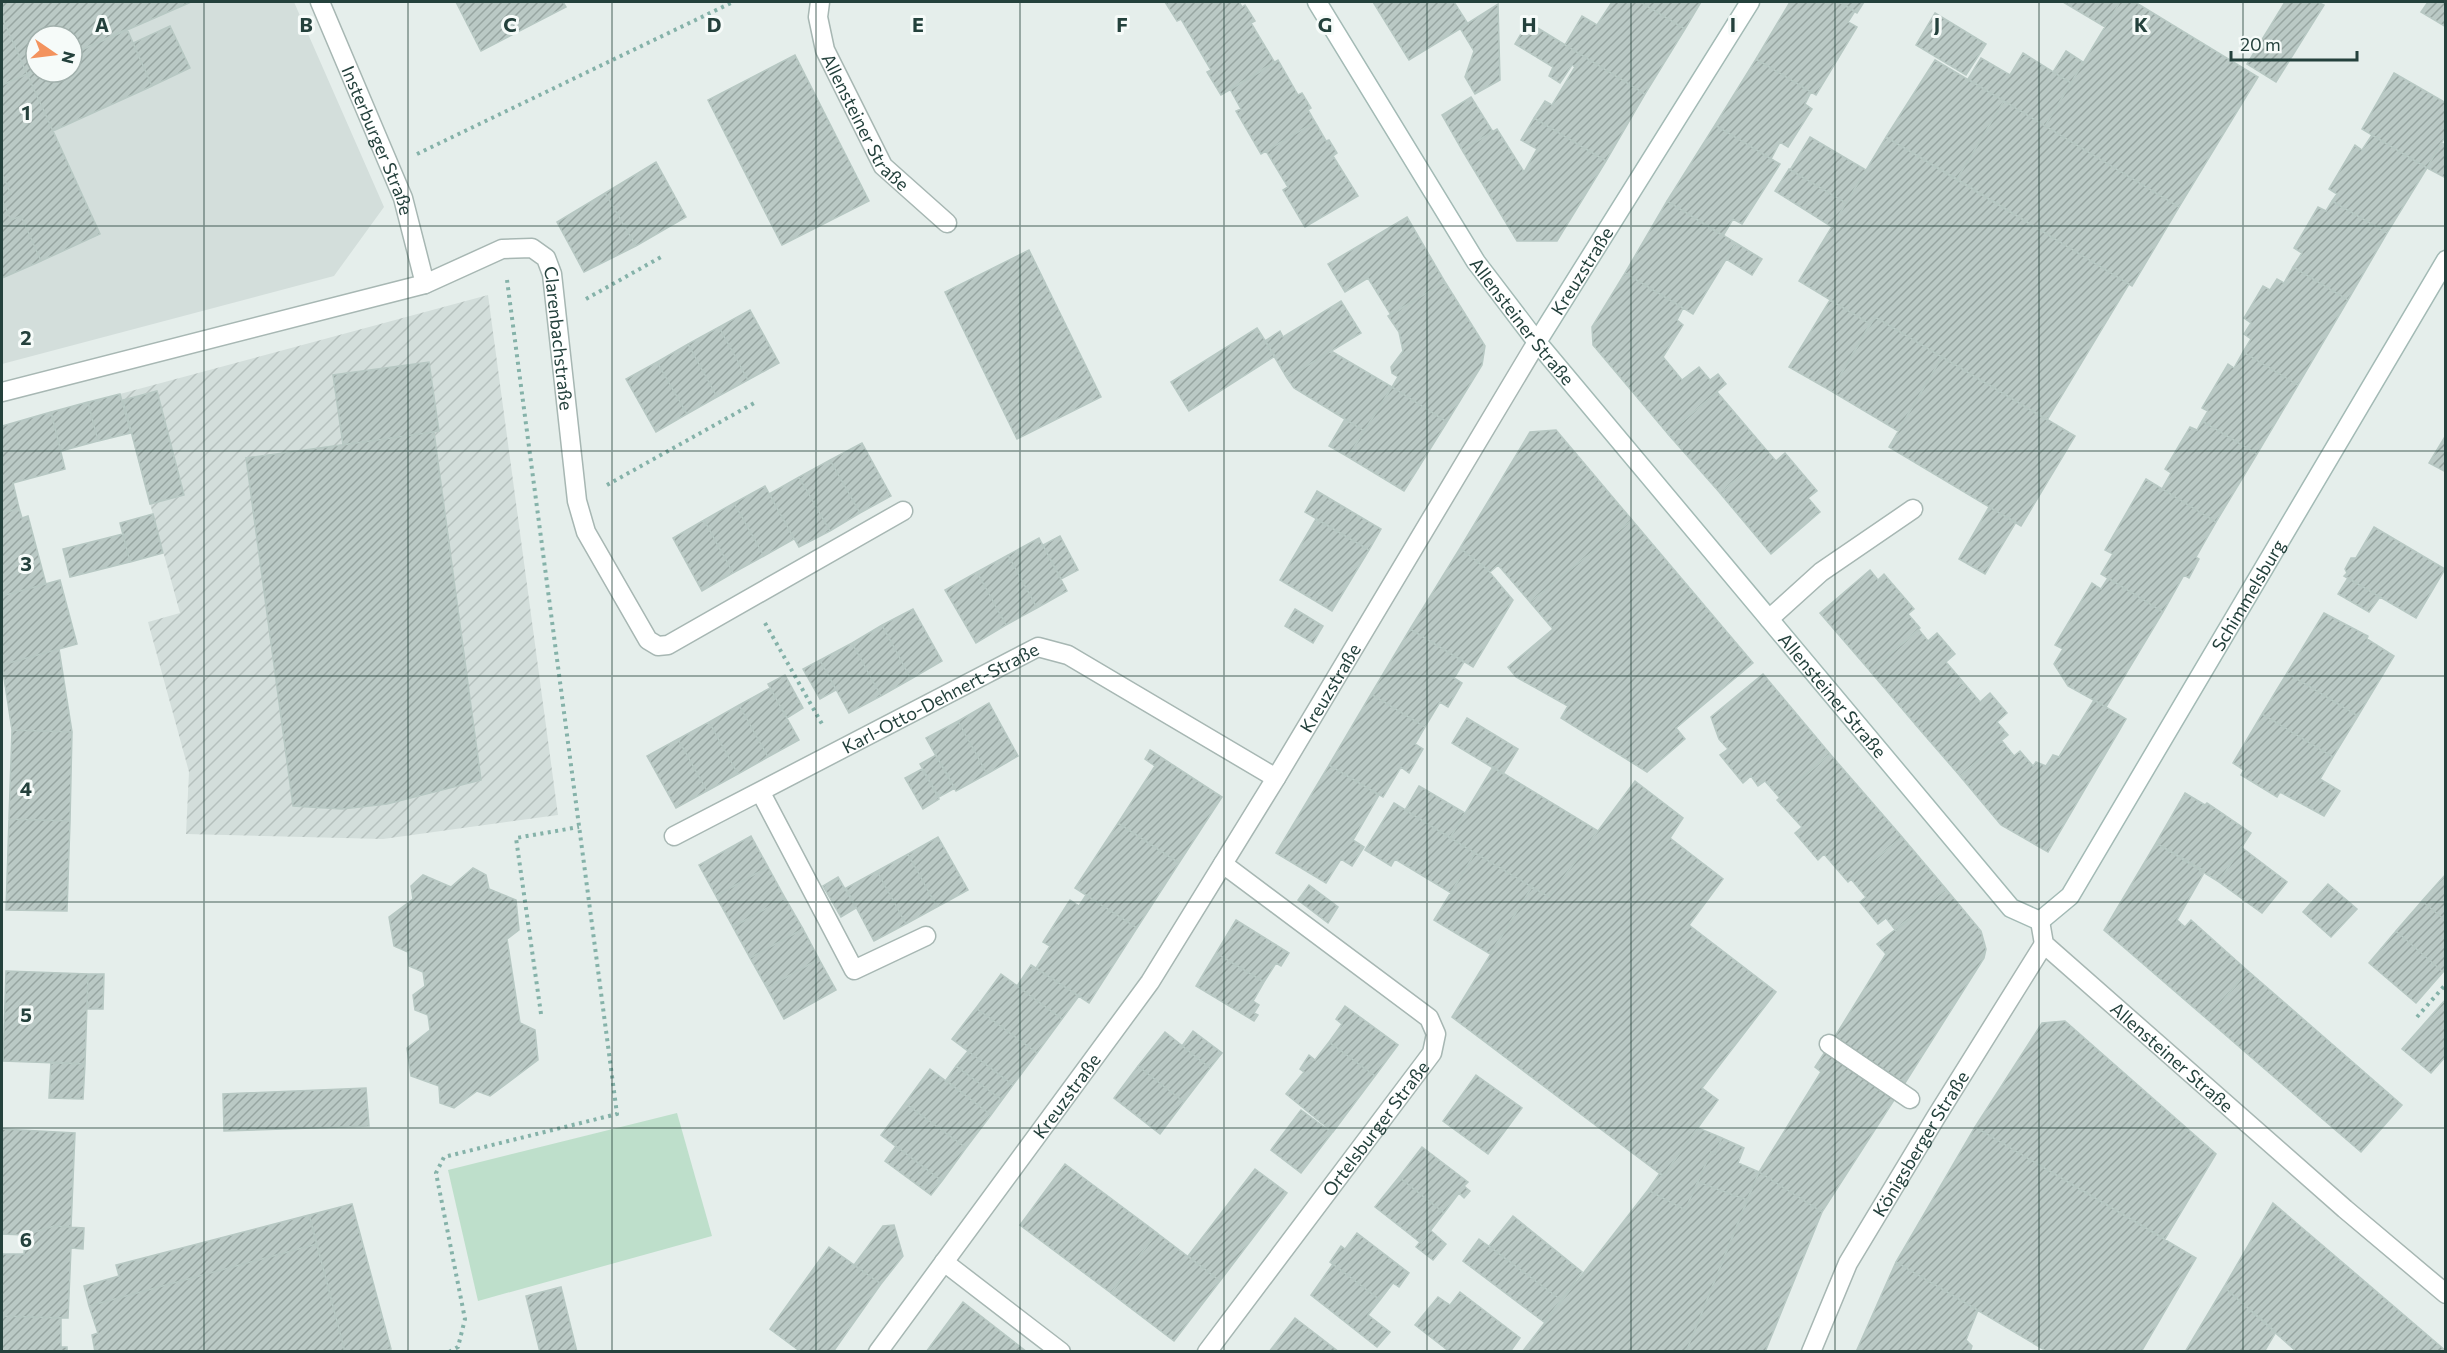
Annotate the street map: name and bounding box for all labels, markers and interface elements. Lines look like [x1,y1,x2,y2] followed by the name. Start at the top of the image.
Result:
[95,12,109,36] text: A
[299,12,313,36] text: B
[503,12,517,36] text: C
[707,12,721,36] text: D
[912,12,924,36] text: E
[1116,12,1128,36] text: F
[1318,12,1332,36] text: G
[1522,12,1537,36] text: H
[1730,12,1736,36] text: I
[1934,12,1940,36] text: J
[2134,12,2148,36] text: K
[24,24,84,84] north arrow
[2231,24,2357,62] scale bar
[2240,33,2281,55] text: 20 m
[58,50,80,66] text: N
[817,50,914,195] street label: Allensteiner Straße
[337,62,418,217] street label: Insterburger Straße
[21,100,31,124] text: 1
[1546,223,1617,319] street label: Kreuzstraße
[1466,253,1579,389] street label: Allensteiner Straße
[539,263,578,411] street label: Clarenbachstraße
[20,325,32,349] text: 2
[2206,535,2289,655] street label: Schimmelsburg
[20,551,32,575] text: 3
[1774,628,1891,762] street label: Allensteiner Straße
[838,638,1042,758] street label: Karl-Otto-Dehnert-Straße
[1295,639,1365,736] street label: Kreuzstraße
[20,776,32,800] text: 4
[2106,997,2238,1117] street label: Allensteiner Straße
[20,1002,32,1026] text: 5
[1028,1049,1105,1143] street label: Kreuzstraße
[1317,1056,1433,1200] street label: Ortelsburger Straße
[1868,1067,1973,1221] street label: Königsberger Straße
[20,1227,32,1251] text: 6

